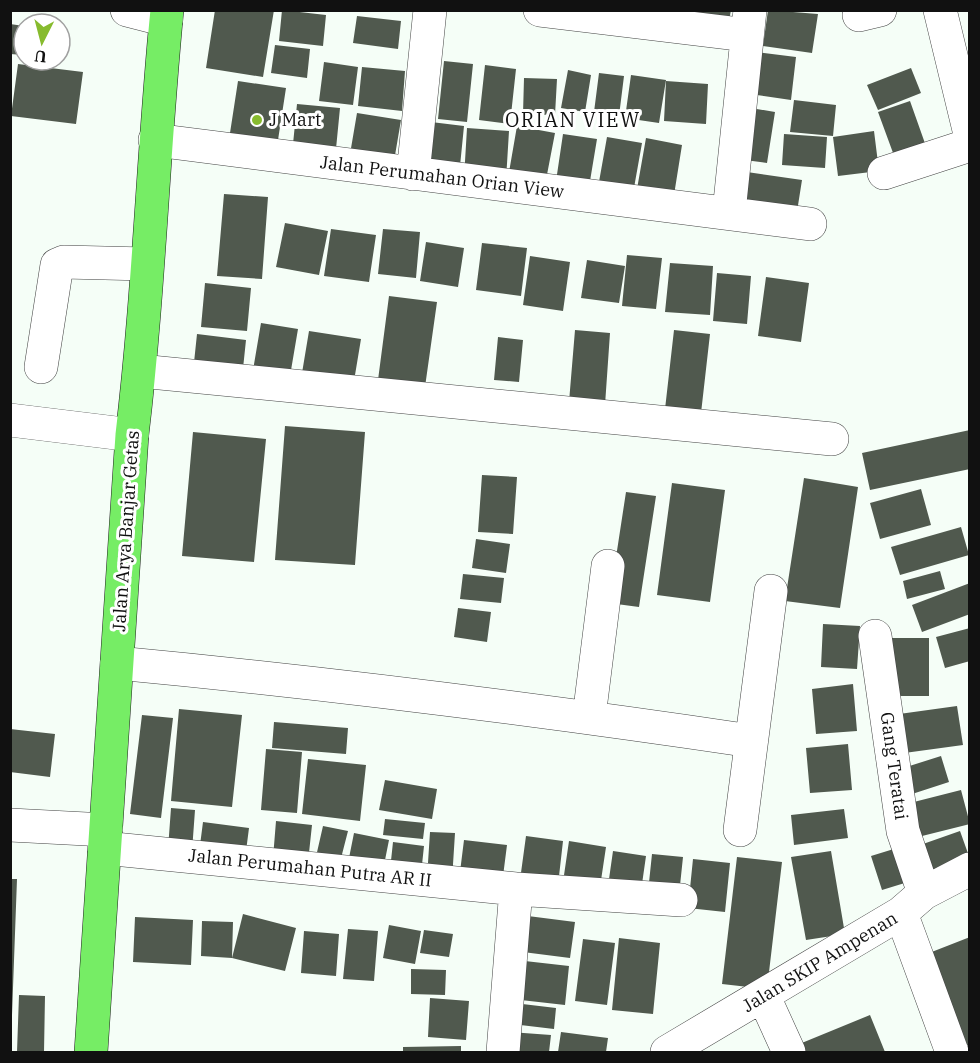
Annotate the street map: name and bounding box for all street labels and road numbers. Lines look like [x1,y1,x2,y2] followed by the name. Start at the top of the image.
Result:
[319,150,565,203] street label: Jalan Perumahan Orian View
[107,430,144,632] street label: Jalan Arya Banjar Getas
[876,711,913,822] street label: Gang Teratai
[187,843,433,892] street label: Jalan Perumahan Putra AR II
[738,906,902,1017] street label: Jalan SKIP Ampenan

